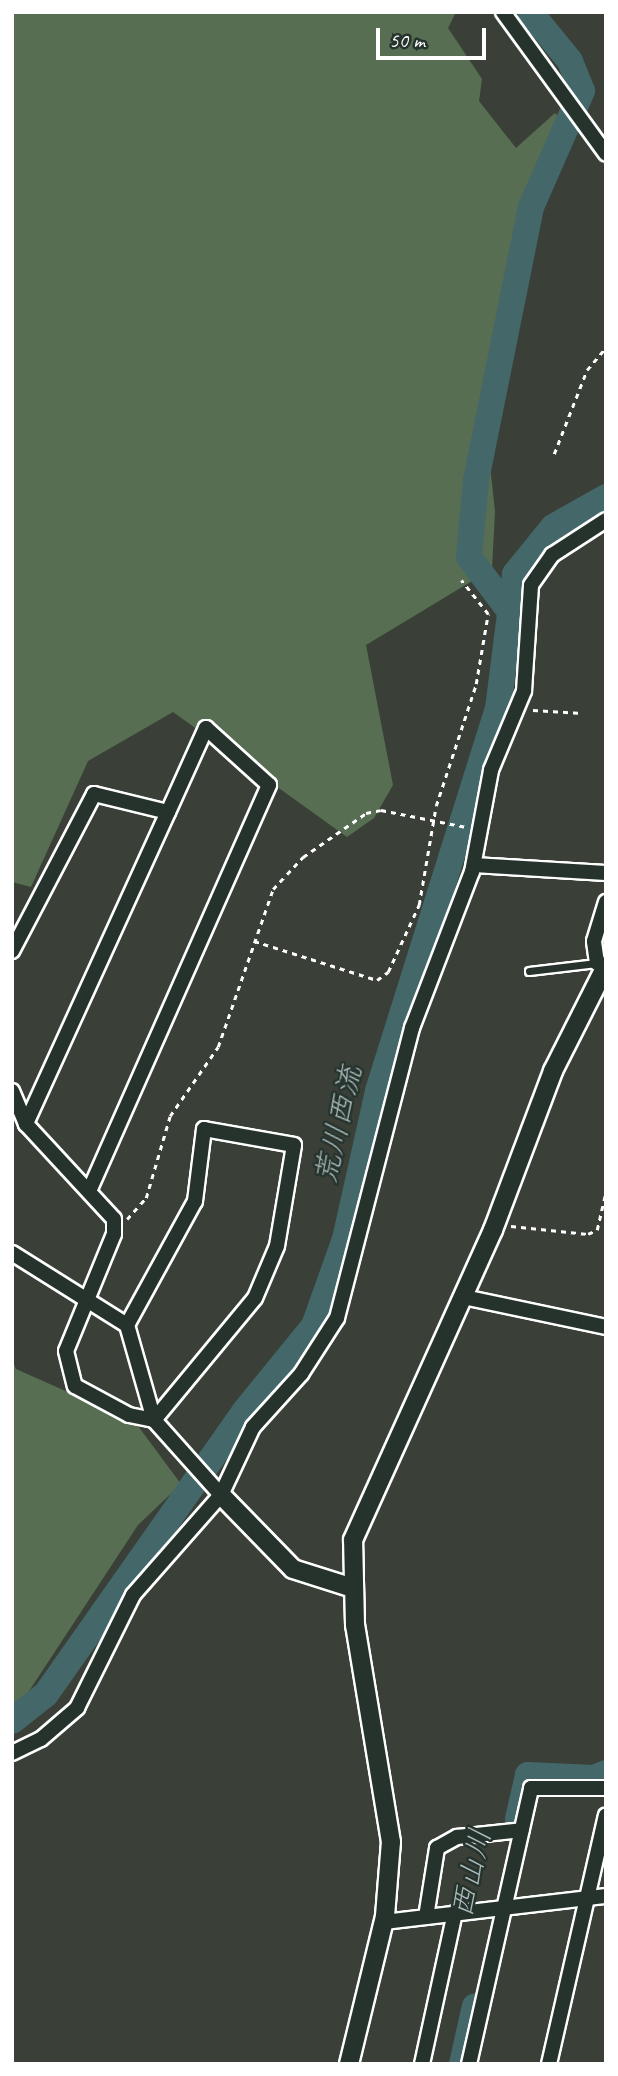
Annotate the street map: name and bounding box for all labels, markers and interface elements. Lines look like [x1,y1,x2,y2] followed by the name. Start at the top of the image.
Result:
[380,14,490,58] scale bar
[389,27,425,53] text: 50 m
[307,1062,369,1188] water label: 荒川西流
[443,1825,499,1921] water label: 西山川

